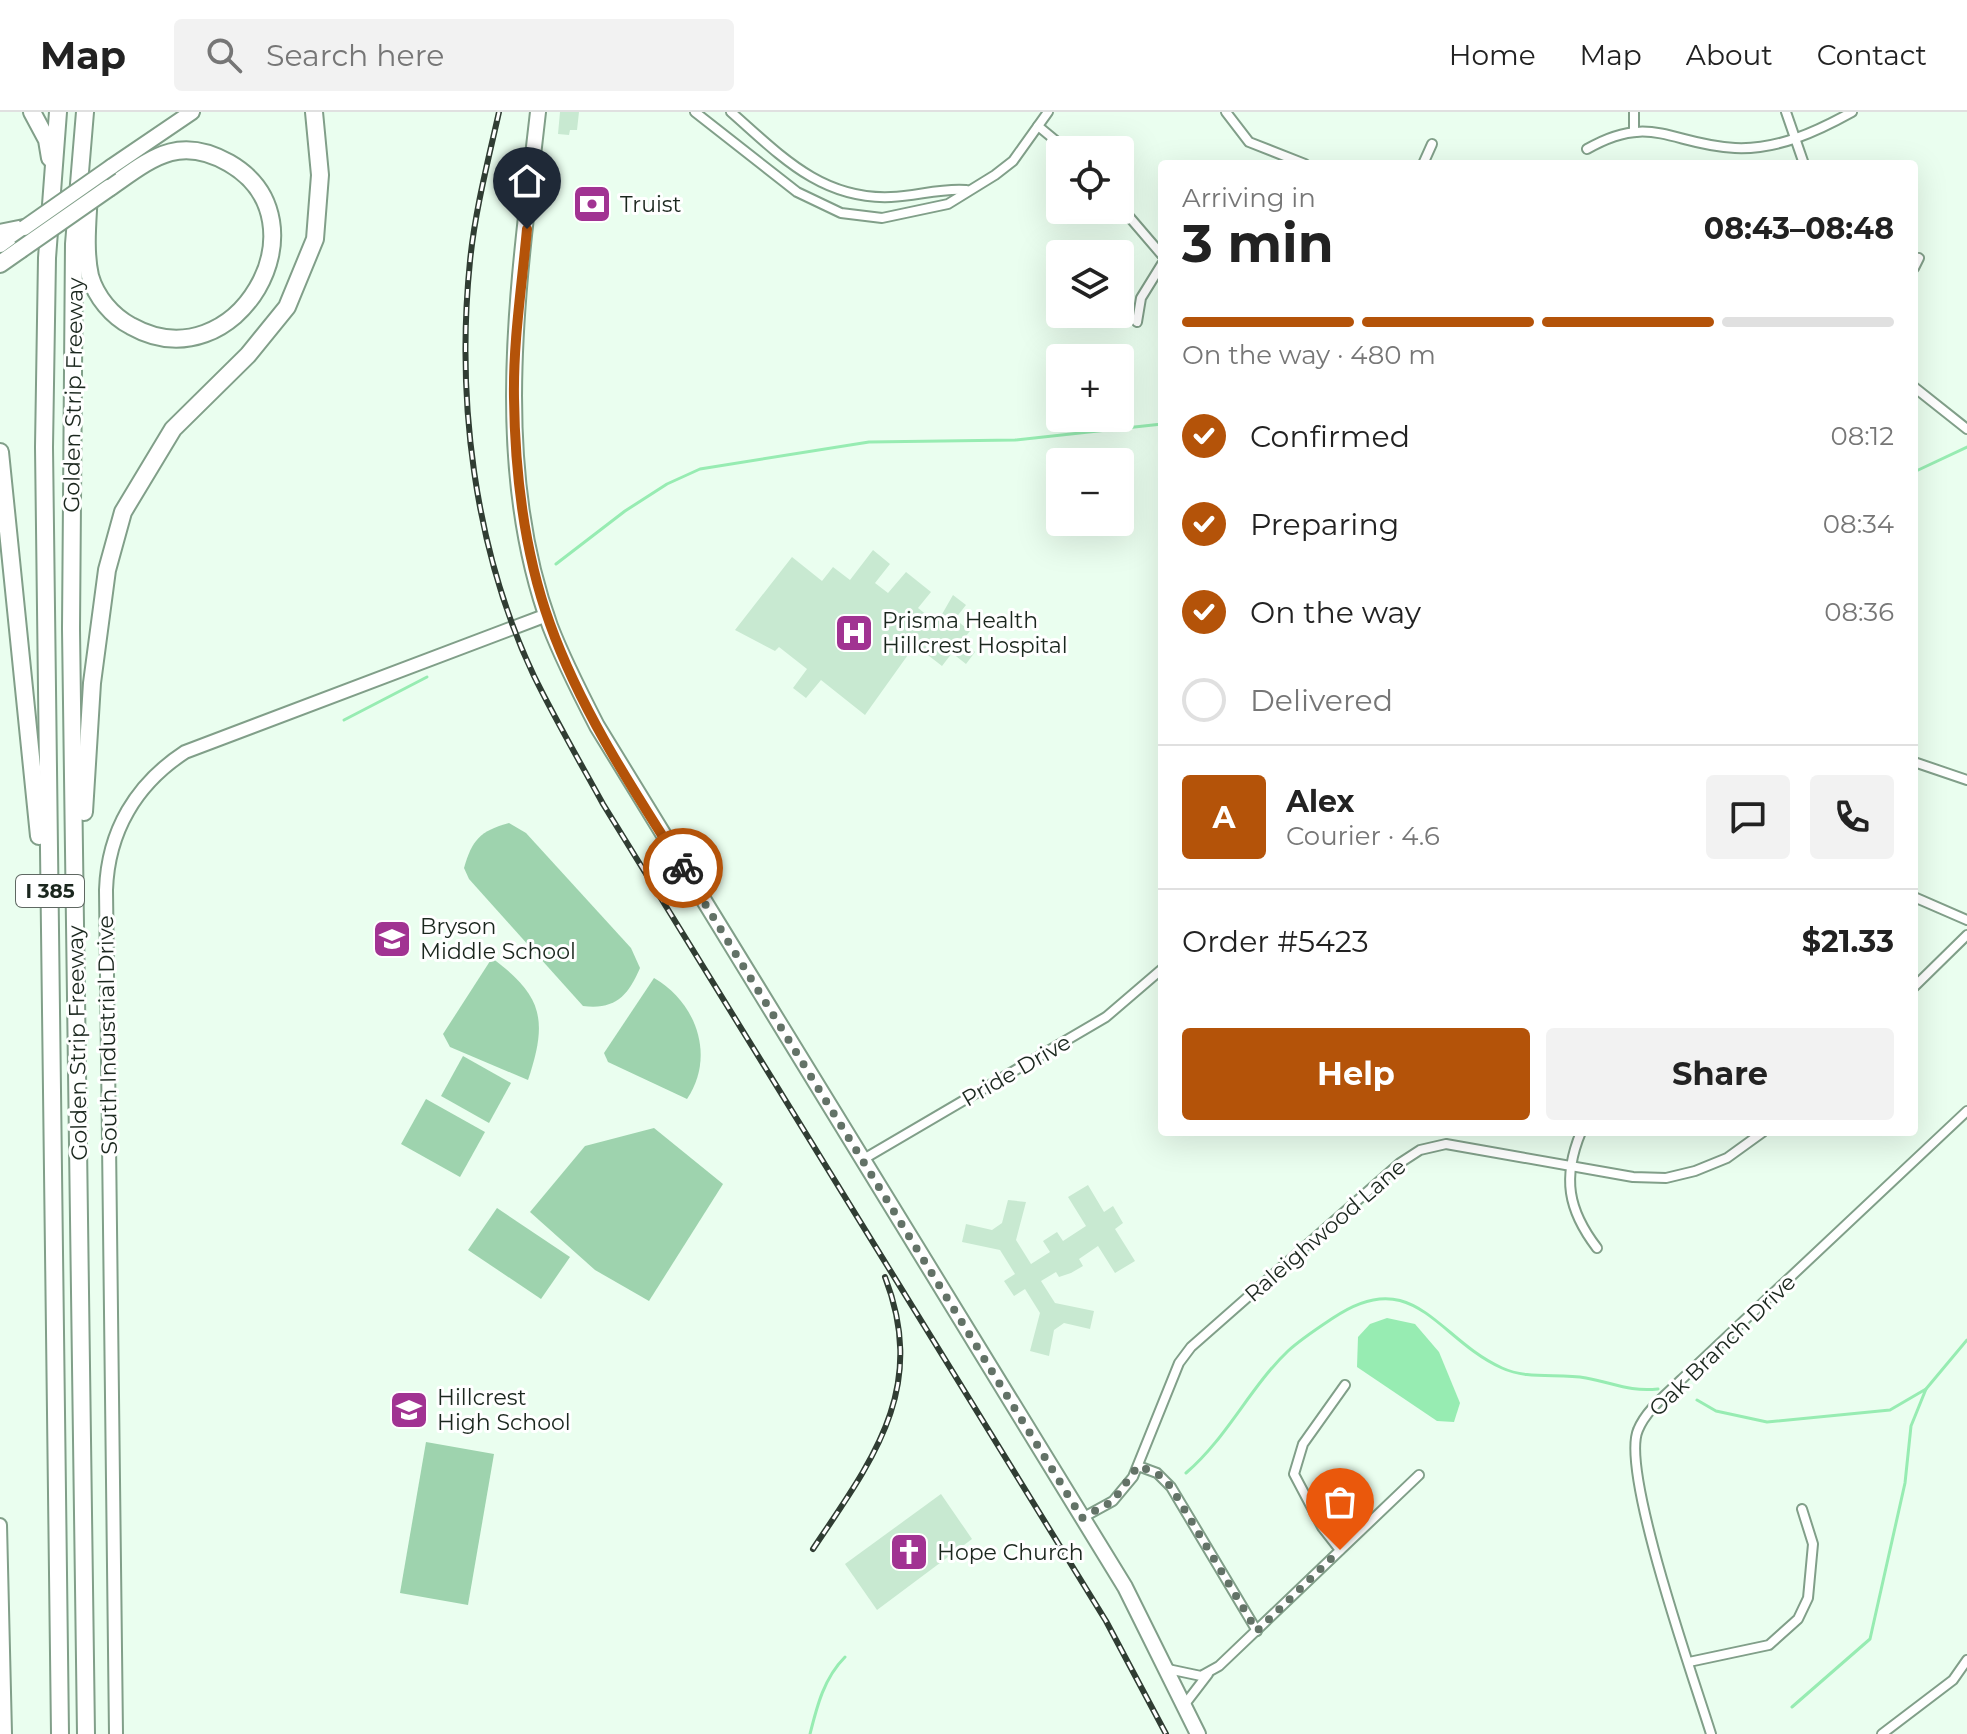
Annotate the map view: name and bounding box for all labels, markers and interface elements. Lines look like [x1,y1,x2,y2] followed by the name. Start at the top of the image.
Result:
[174,19,734,91] search box
[40,32,126,79] text: Map
[202,33,246,77] icon: search
[266,37,444,74] text: Search here
[1449,38,1536,72] text: Home
[1580,38,1642,72] text: Map
[1686,38,1773,72] text: About
[1817,38,1927,72] text: Contact
[1046,136,1134,536] map controls
[1046,136,1134,224] button: locate
[493,147,561,229] pin
[505,159,549,203] icon: home
[1182,182,1316,214] text: Arriving in
[571,183,613,225] bank icon: Truist
[620,191,682,218] place label: Truist
[1704,210,1894,247] text: 08:43–08:48
[1182,212,1334,275] text: 3 min
[1046,240,1134,328] button: layers
[58,277,89,513] street label: Golden Strip Freeway
[1182,339,1436,371] text: On the way · 480 m
[1046,344,1134,432] button: +
[1182,414,1226,458] icon: check
[1250,418,1410,455] text: Confirmed
[1831,420,1894,452] text: 08:12
[1046,448,1134,536] button: −
[1182,502,1226,546] icon: check
[1250,506,1399,543] text: Preparing
[1823,508,1894,540] text: 08:34
[1182,590,1226,634] icon: check
[1250,594,1421,631] text: On the way
[1824,596,1894,628] text: 08:36
[882,607,1068,659] place label: Prisma Health Hillcrest Hospital
[833,612,875,654] hospital icon: Prisma Health Hillcrest Hospital
[1250,682,1393,719] text: Delivered
[1706,775,1790,859] button: chat
[1810,775,1894,859] button: phone
[1286,783,1354,820] text: Alex
[1213,799,1235,836] text: A
[1286,820,1440,852] text: Courier · 4.6
[643,828,723,908] courier
[661,846,705,890] icon: bike
[16,875,84,907] road number: I 385
[420,913,576,965] place label: Bryson Middle School
[92,915,123,1155] street label: South Industrial Drive
[371,918,413,960] school or university icon: Bryson Middle School
[1182,923,1369,960] text: Order #5423
[1802,923,1894,960] text: $21.33
[62,925,93,1161] street label: Golden Strip Freeway
[957,1028,1076,1112] street label: Pride Drive
[1182,1028,1530,1120] button: Help
[1546,1028,1894,1120] button: Share
[1239,1153,1412,1308] street label: Raleighwood Lane
[1643,1269,1801,1422] street label: Oak Branch Drive
[437,1384,571,1436] place label: Hillcrest High School
[388,1389,430,1431] school or university icon: Hillcrest High School
[1306,1468,1374,1550] pin
[1318,1480,1362,1524] icon: bag
[888,1531,930,1573] church icon: Hope Church
[937,1539,1084,1566] place label: Hope Church

